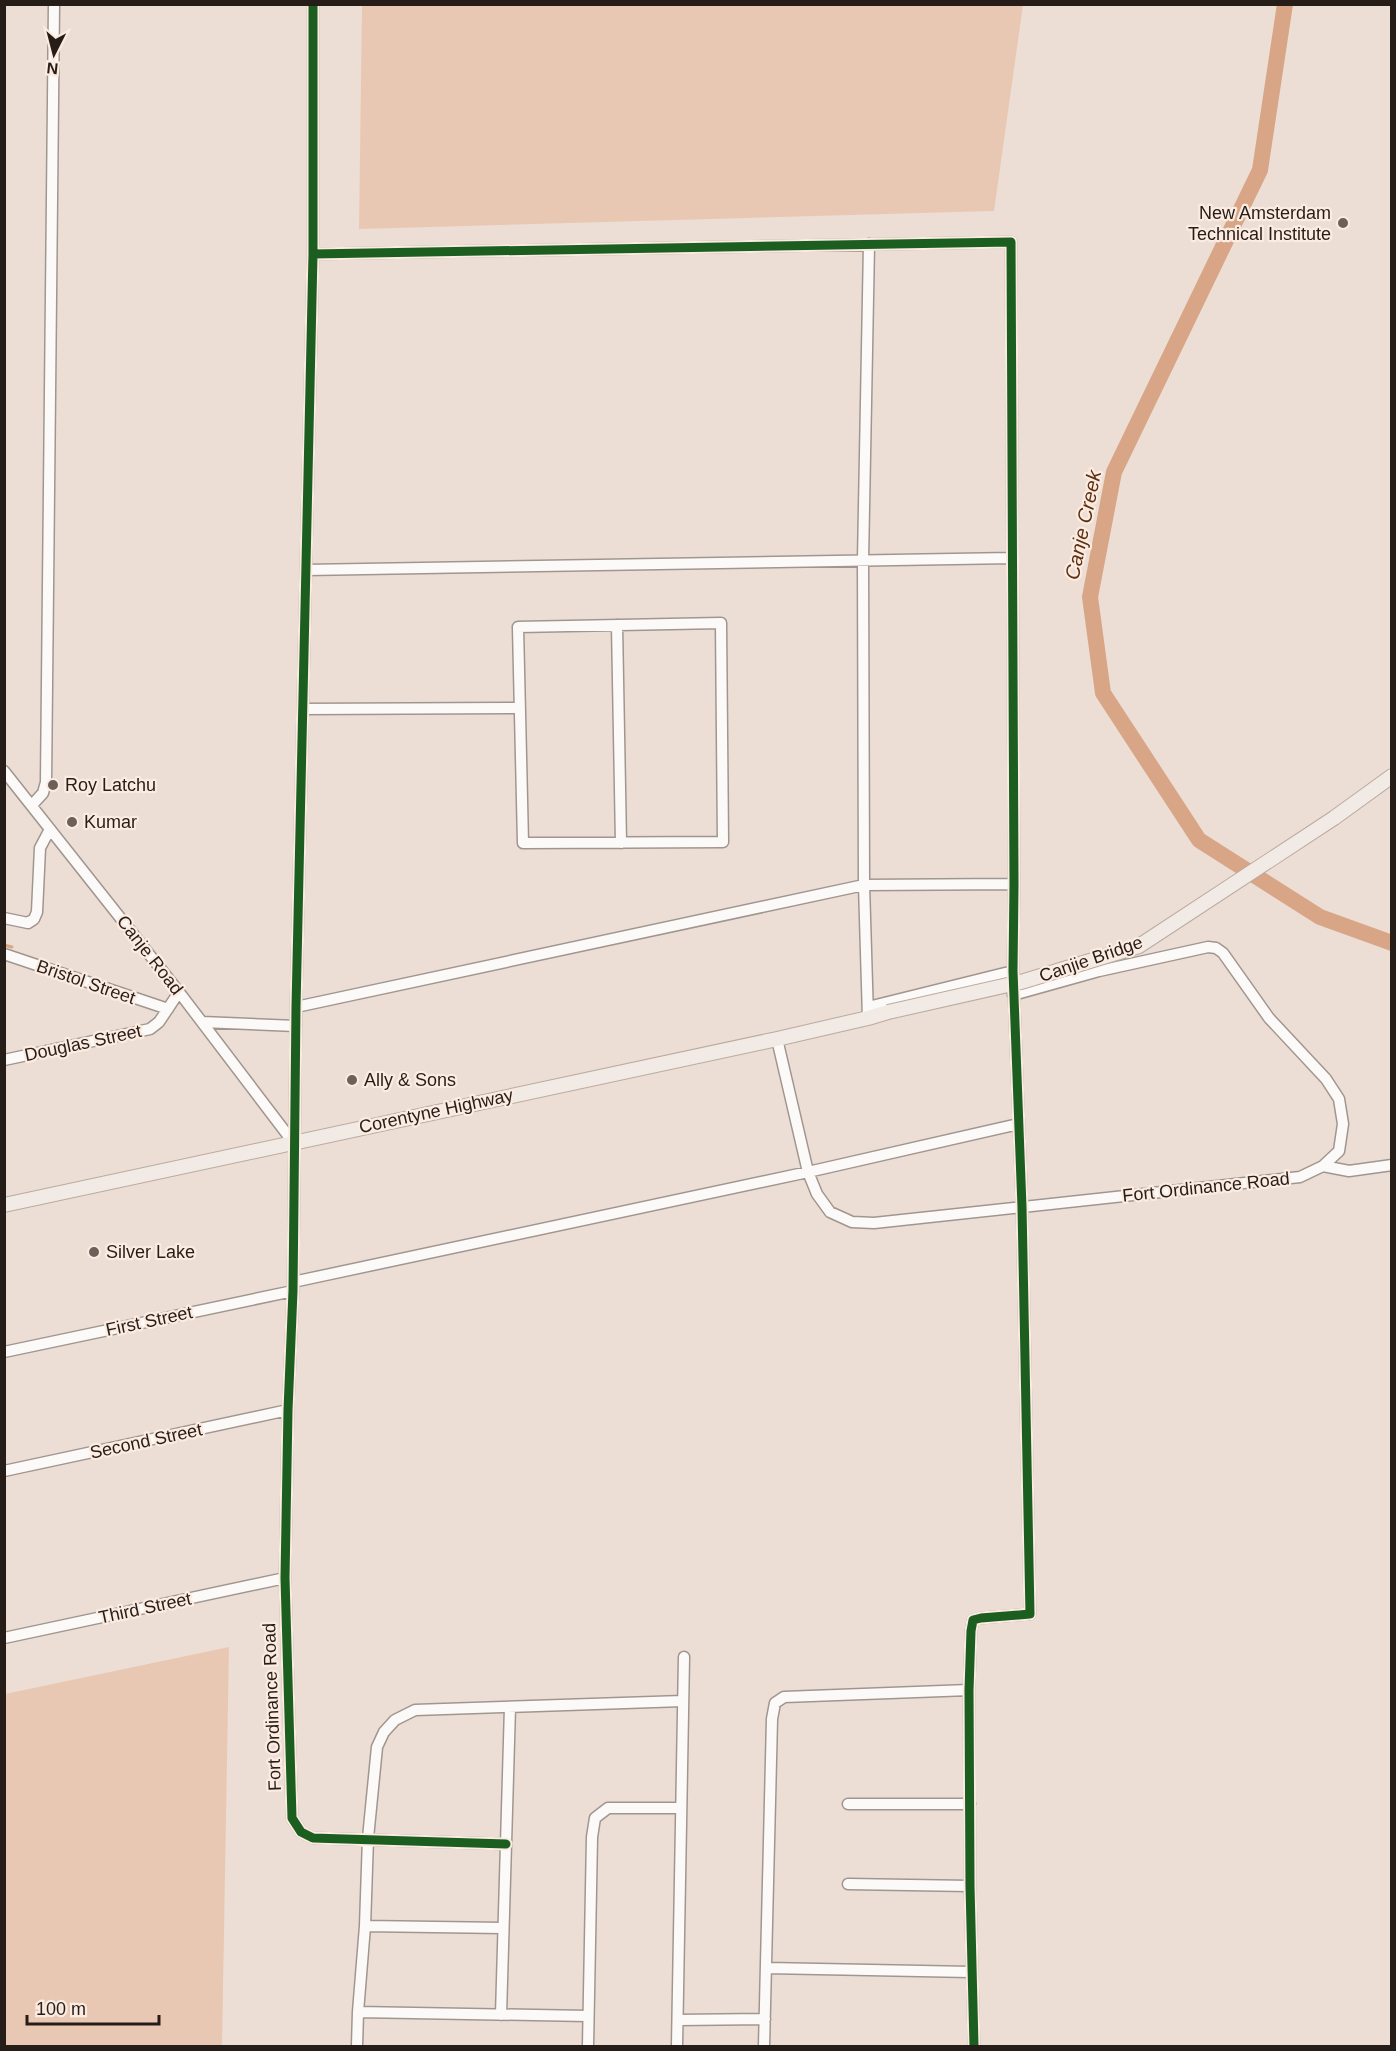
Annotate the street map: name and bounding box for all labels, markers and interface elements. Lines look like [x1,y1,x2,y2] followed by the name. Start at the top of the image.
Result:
[24,24,84,84] north arrow
[46,59,59,77] text: N
[1188,203,1331,244] place label: New Amsterdam Technical Institute
[1336,216,1350,230] marker: New Amsterdam Technical Institute
[1061,467,1106,582] water label: Canje Creek
[65,775,156,795] place label: Roy Latchu
[46,778,60,792] marker: Roy Latchu
[84,812,137,832] place label: Kumar
[65,815,79,829] marker: Kumar
[113,911,187,999] street label: Canje Road
[1037,932,1145,986] street label: Canjie Bridge
[34,956,138,1008] street label: Bristol Street
[23,1021,143,1065] street label: Douglas Street
[364,1070,456,1090] place label: Ally & Sons
[345,1073,359,1087] marker: Ally & Sons
[357,1085,515,1137] street label: Corentyne Highway
[1121,1168,1291,1206] street label: Fort Ordinance Road
[106,1242,195,1262] place label: Silver Lake
[87,1245,101,1259] marker: Silver Lake
[104,1302,194,1340] street label: First Street
[88,1419,204,1463] street label: Second Street
[97,1588,193,1628] street label: Third Street
[259,1623,285,1791] street label: Fort Ordinance Road
[27,1988,159,2026] scale bar
[36,1999,86,2019] text: 100 m

